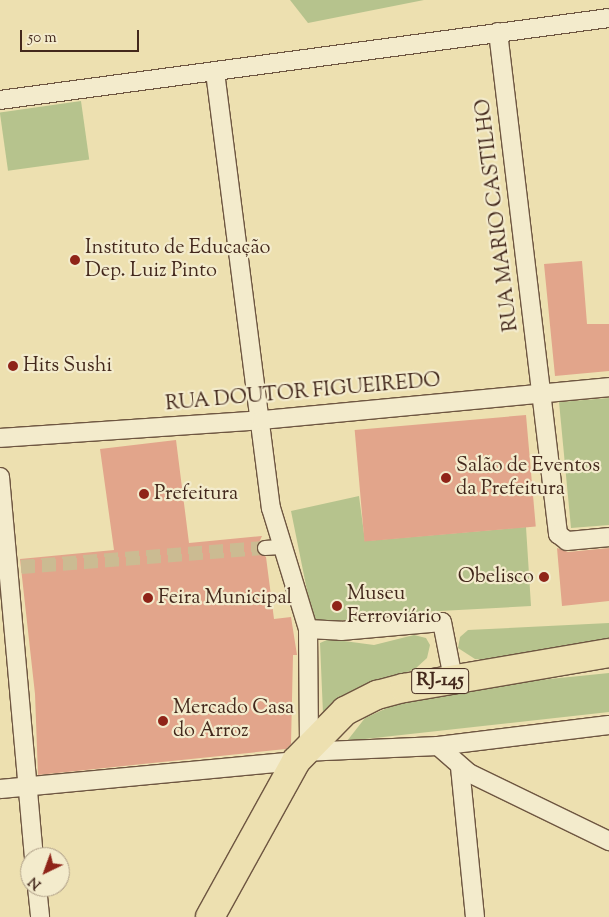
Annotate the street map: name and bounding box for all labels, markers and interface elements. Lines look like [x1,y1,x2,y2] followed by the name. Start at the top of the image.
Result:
[22,20,141,52] scale bar
[28,28,57,49] text: 50 m
[472,97,524,333] street label: RUA MARIO CASTILHO
[85,236,270,283] place label: Instituto de Educação Dep. Luiz Pinto
[69,254,81,266] marker: Instituto de Educação Dep. Luiz Pinto
[23,354,112,378] place label: Hits Sushi
[7,360,19,372] marker: Hits Sushi
[164,369,442,417] street label: RUA DOUTOR FIGUEIREDO
[456,454,600,501] place label: Salão de Eventos da Prefeitura
[440,472,452,484] marker: Salão de Eventos da Prefeitura
[154,482,238,506] place label: Prefeitura
[138,488,150,500] marker: Prefeitura
[458,565,534,589] place label: Obelisco
[538,571,550,583] marker: Obelisco
[347,582,442,629] place label: Museu Ferroviário
[158,586,292,610] place label: Feira Municipal
[142,592,154,604] marker: Feira Municipal
[331,600,343,612] marker: Museu Ferroviário
[410,664,470,698] road number: RJ-145
[173,697,294,744] place label: Mercado Casa do Arroz
[157,715,169,727] marker: Mercado Casa do Arroz
[20,847,70,897] north arrow
[25,871,46,894] text: N

